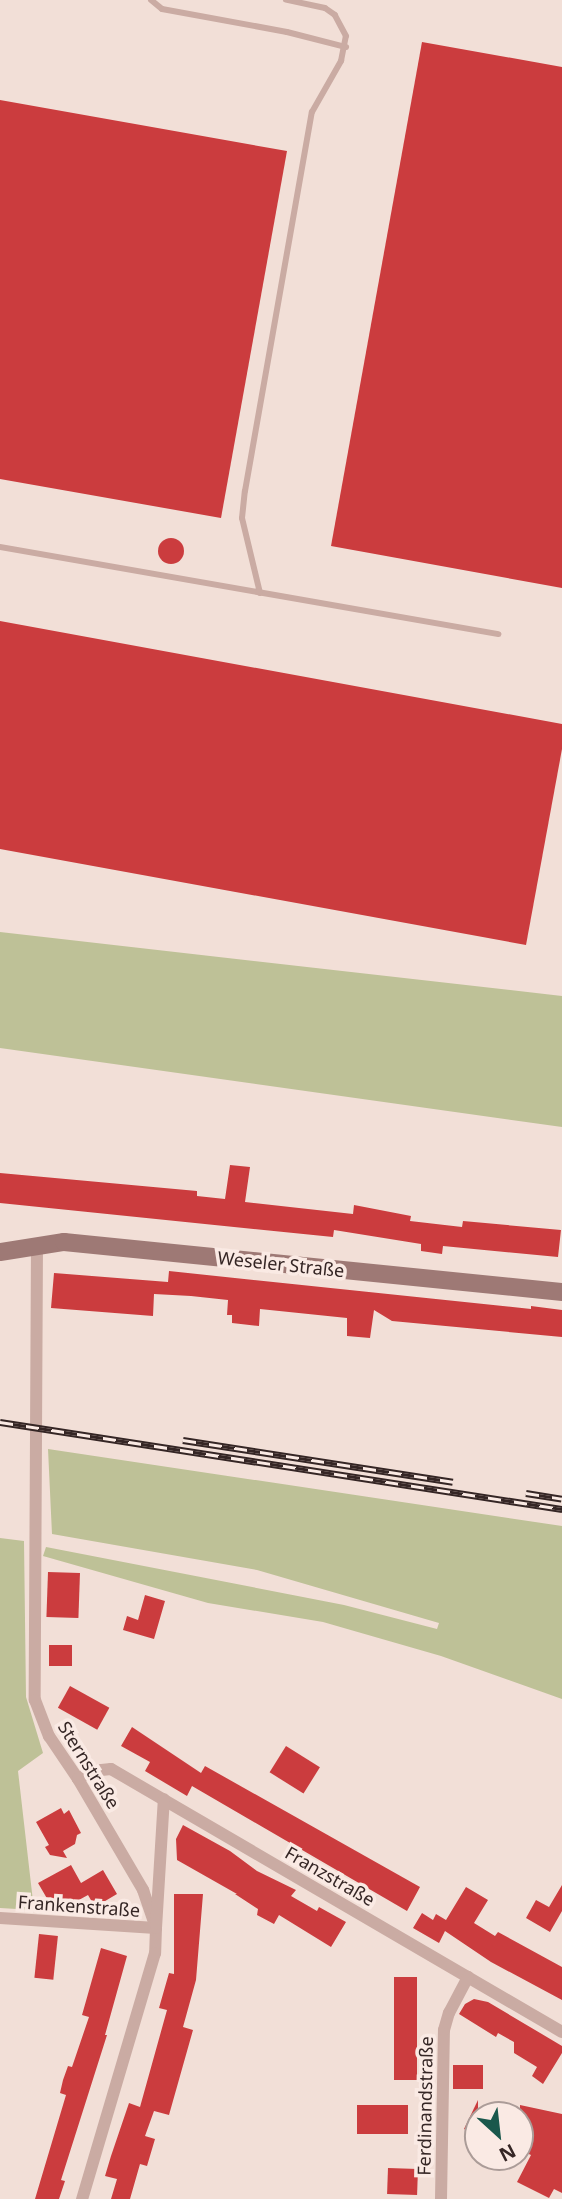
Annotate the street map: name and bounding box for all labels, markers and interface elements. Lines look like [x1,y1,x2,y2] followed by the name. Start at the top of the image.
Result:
[217,1247,345,1281] street label: Weseler Straße
[54,1717,124,1813] street label: Sternstraße
[281,1842,379,1910] street label: Franzstraße
[17,1891,141,1921] street label: Frankenstraße
[413,2036,437,2176] street label: Ferdinandstraße
[464,2101,534,2171] north arrow
[495,2138,520,2168] text: N

